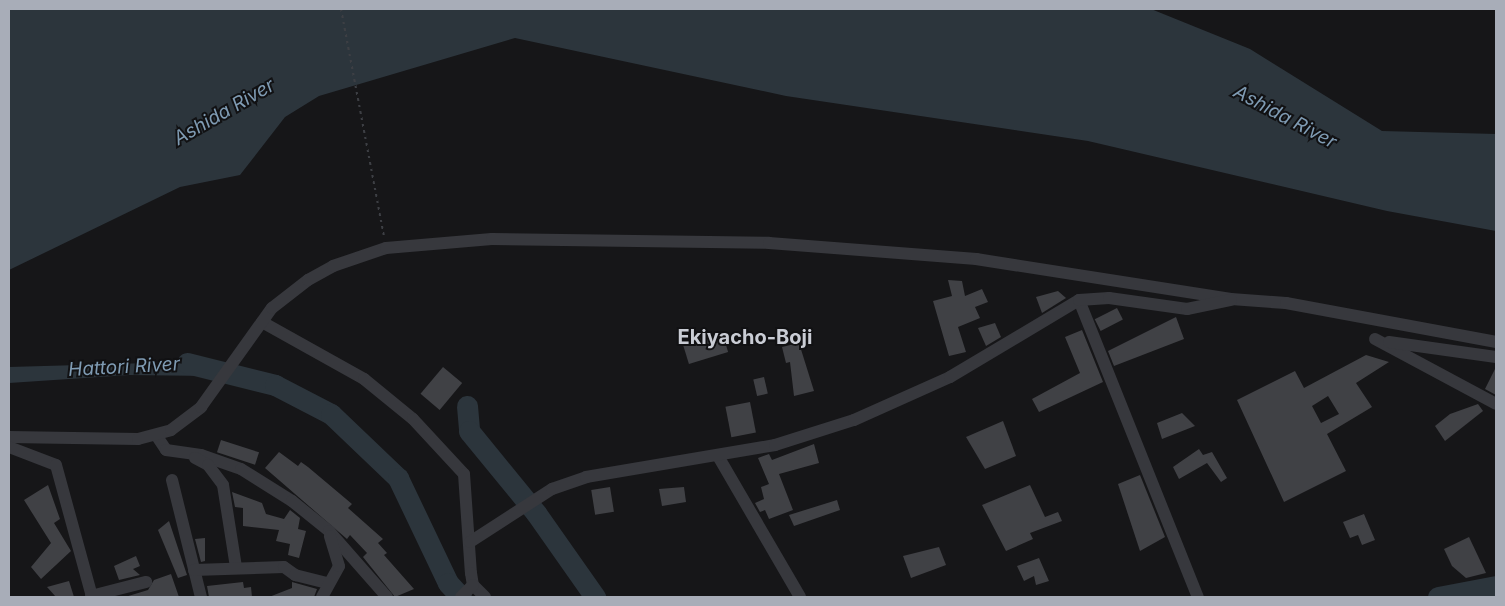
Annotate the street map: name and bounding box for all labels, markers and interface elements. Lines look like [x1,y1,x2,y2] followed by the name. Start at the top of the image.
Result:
[169,74,279,150] water label: Ashida River
[1230,80,1340,154] water label: Ashida River
[678,325,812,349] district label: Ekiyacho-Boji
[68,353,180,381] water label: Hattori River

